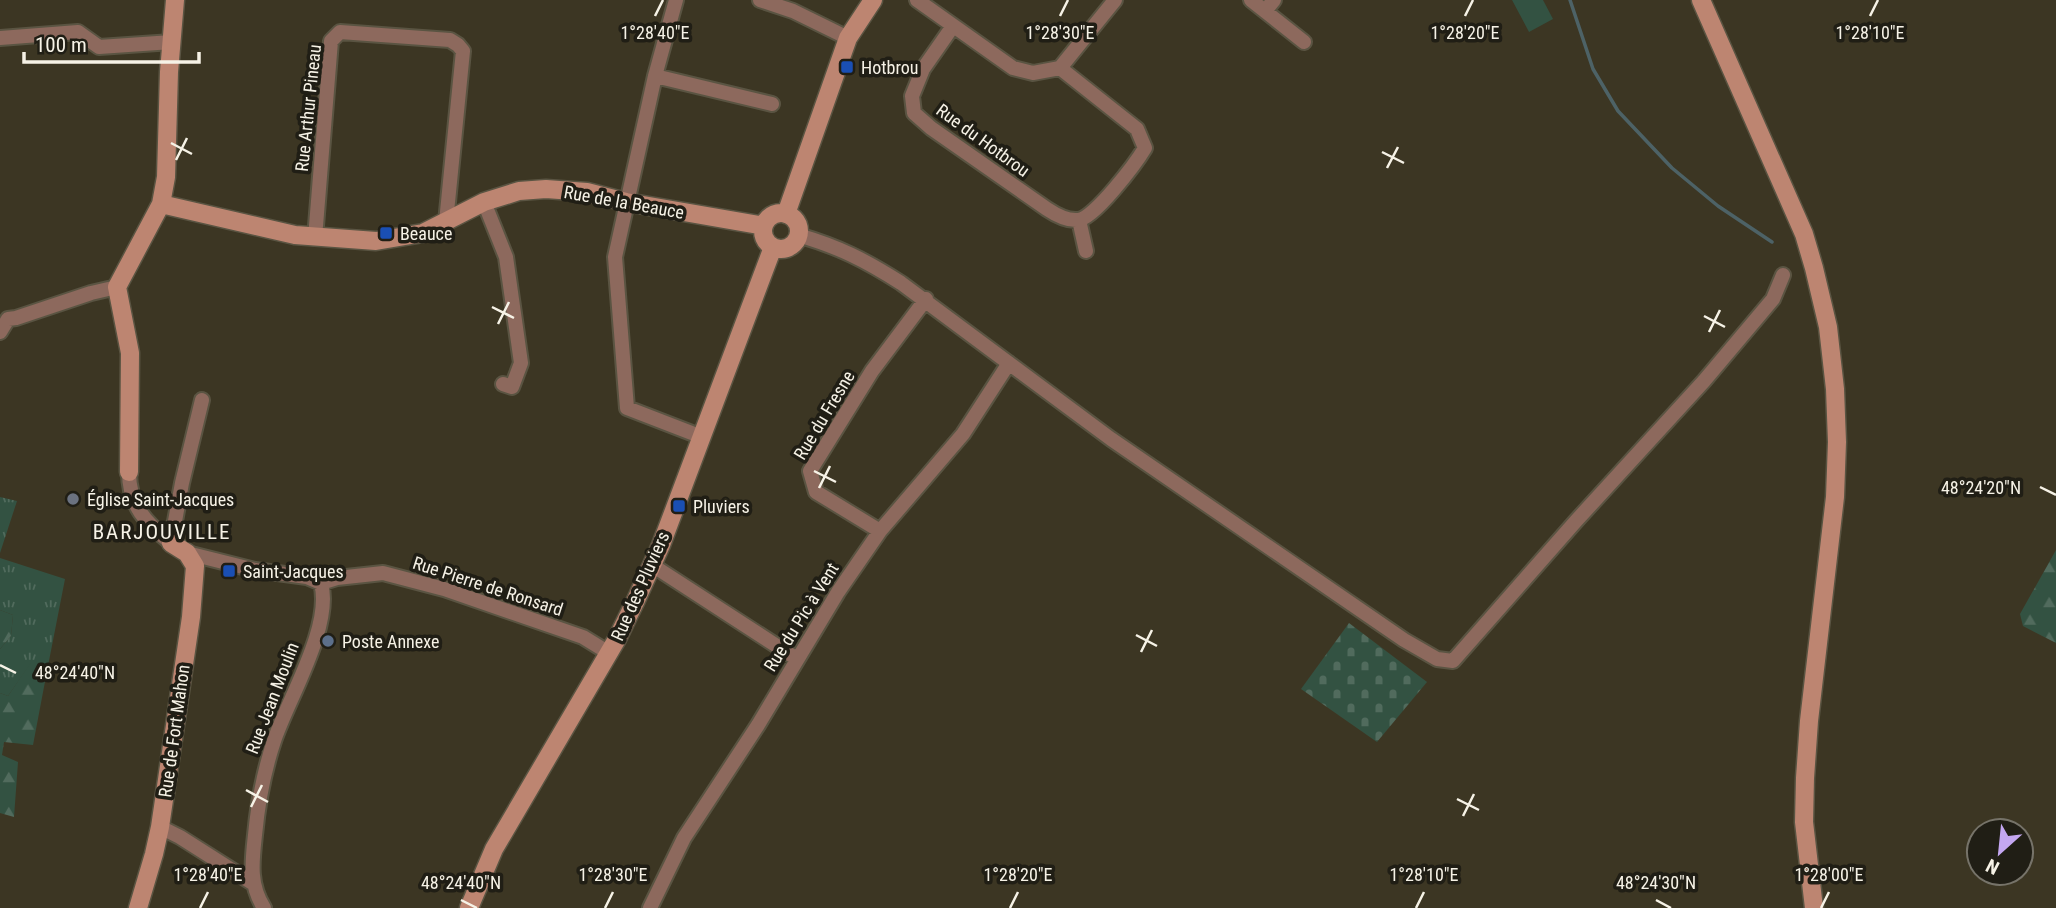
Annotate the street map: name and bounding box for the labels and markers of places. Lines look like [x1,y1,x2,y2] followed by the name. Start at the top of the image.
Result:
[861,57,918,78] place label: Hotbrou
[839,59,855,75] marker: Hotbrou
[400,223,452,244] place label: Beauce
[378,225,394,241] marker: Beauce
[87,489,234,510] place label: Église Saint-Jacques
[65,491,81,507] marker: Église Saint-Jacques
[693,496,750,517] place label: Pluviers
[671,498,687,514] marker: Pluviers
[243,561,344,582] place label: Saint-Jacques
[221,563,237,579] marker: Saint-Jacques
[342,631,439,652] place label: Poste Annexe
[320,633,336,649] marker: Poste Annexe

